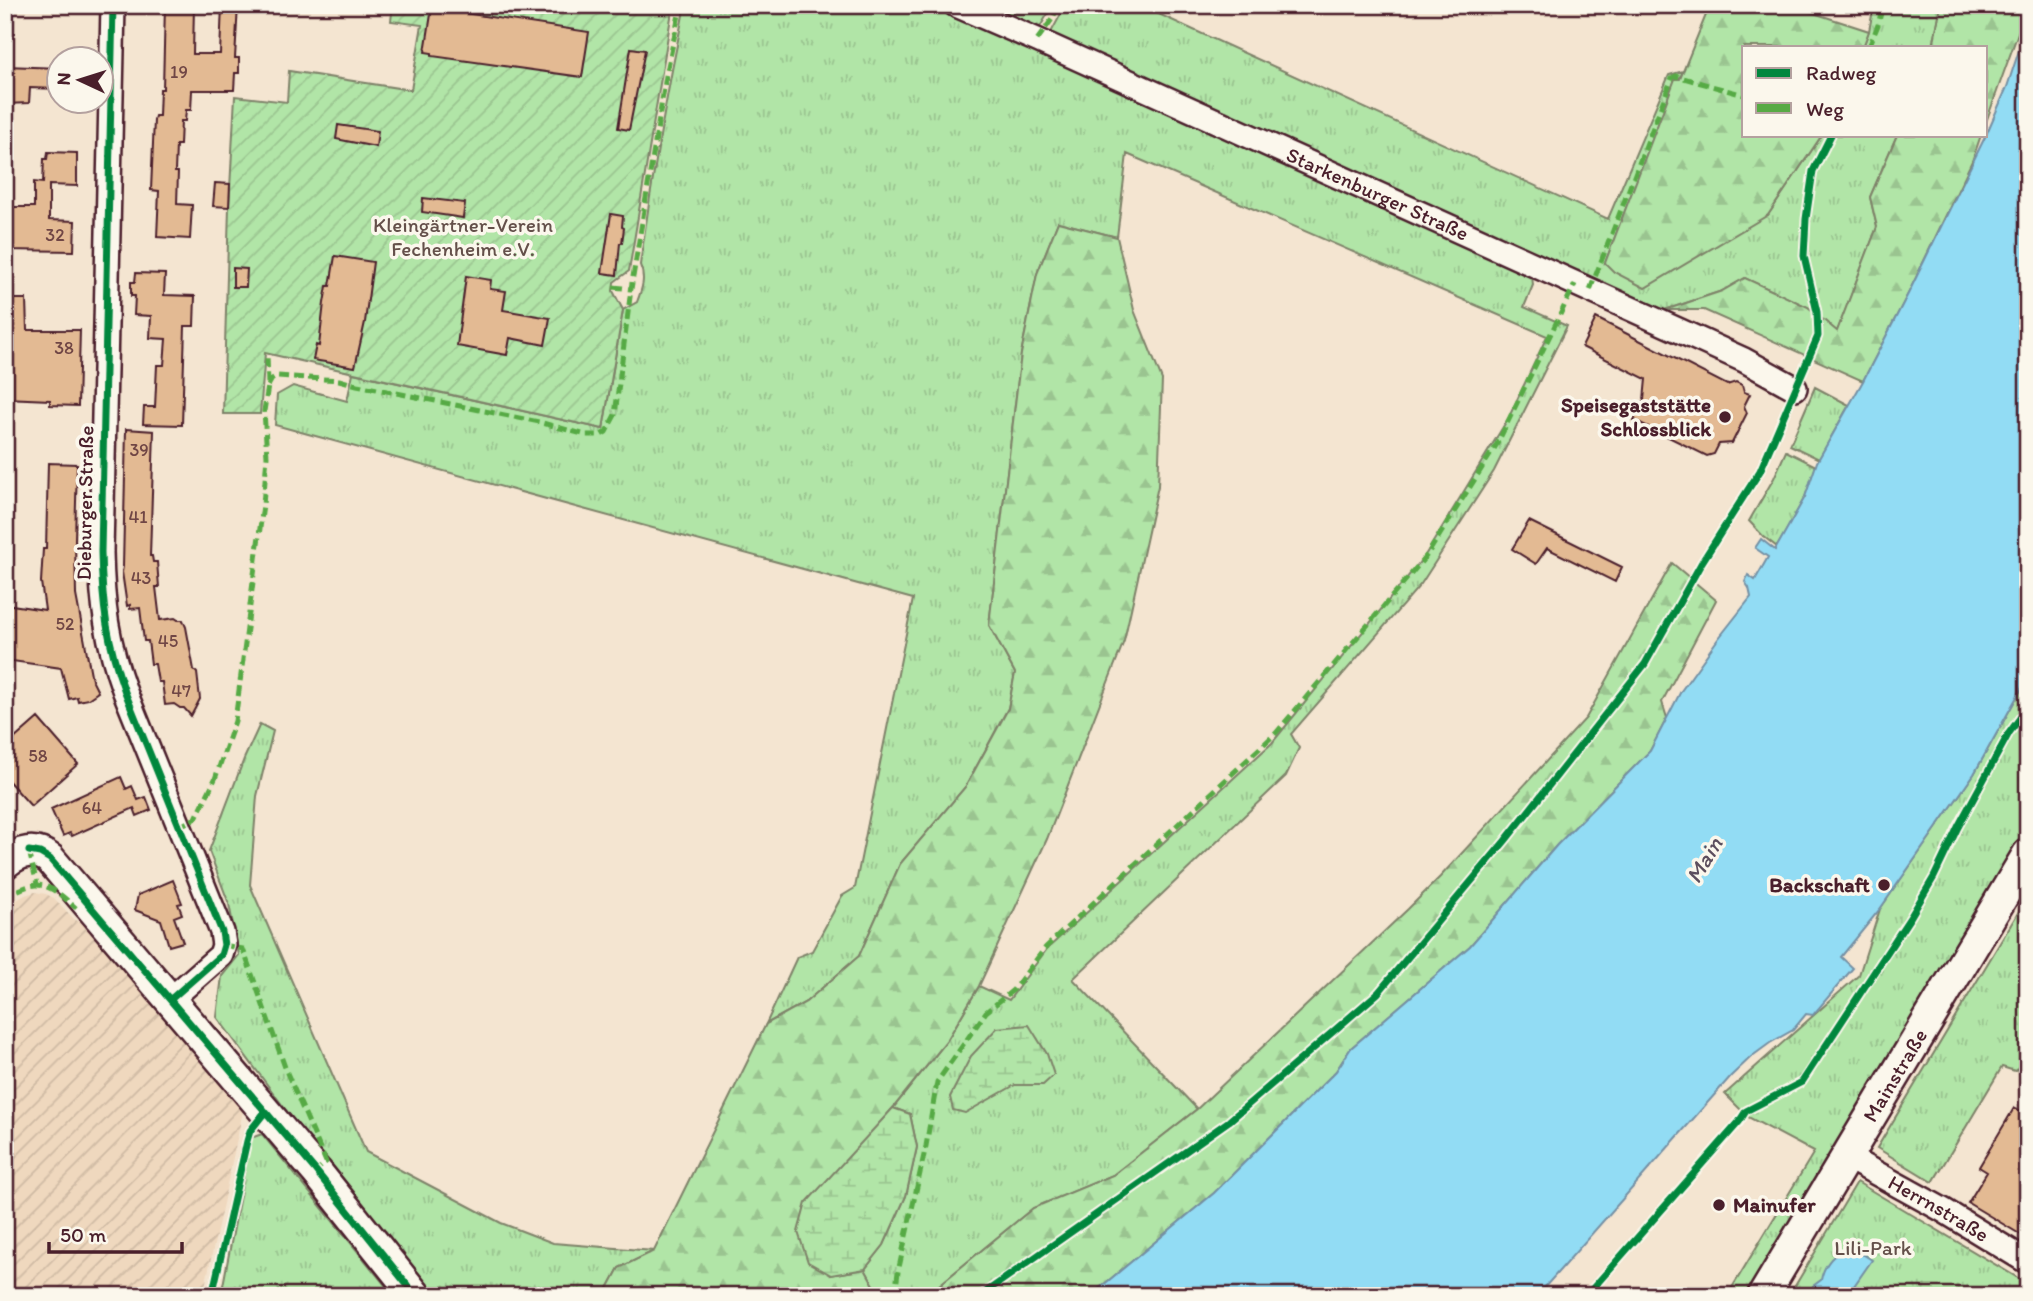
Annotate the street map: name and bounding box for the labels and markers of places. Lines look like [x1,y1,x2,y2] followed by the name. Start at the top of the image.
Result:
[1561,392,1712,441] place label: Speisegaststätte Schlossblick
[1717,409,1733,425] marker: Speisegaststätte Schlossblick
[1769,872,1871,897] place label: Backschaft
[1876,877,1892,893] marker: Backschaft
[1733,1192,1816,1217] place label: Mainufer
[1711,1197,1727,1213] marker: Mainufer

